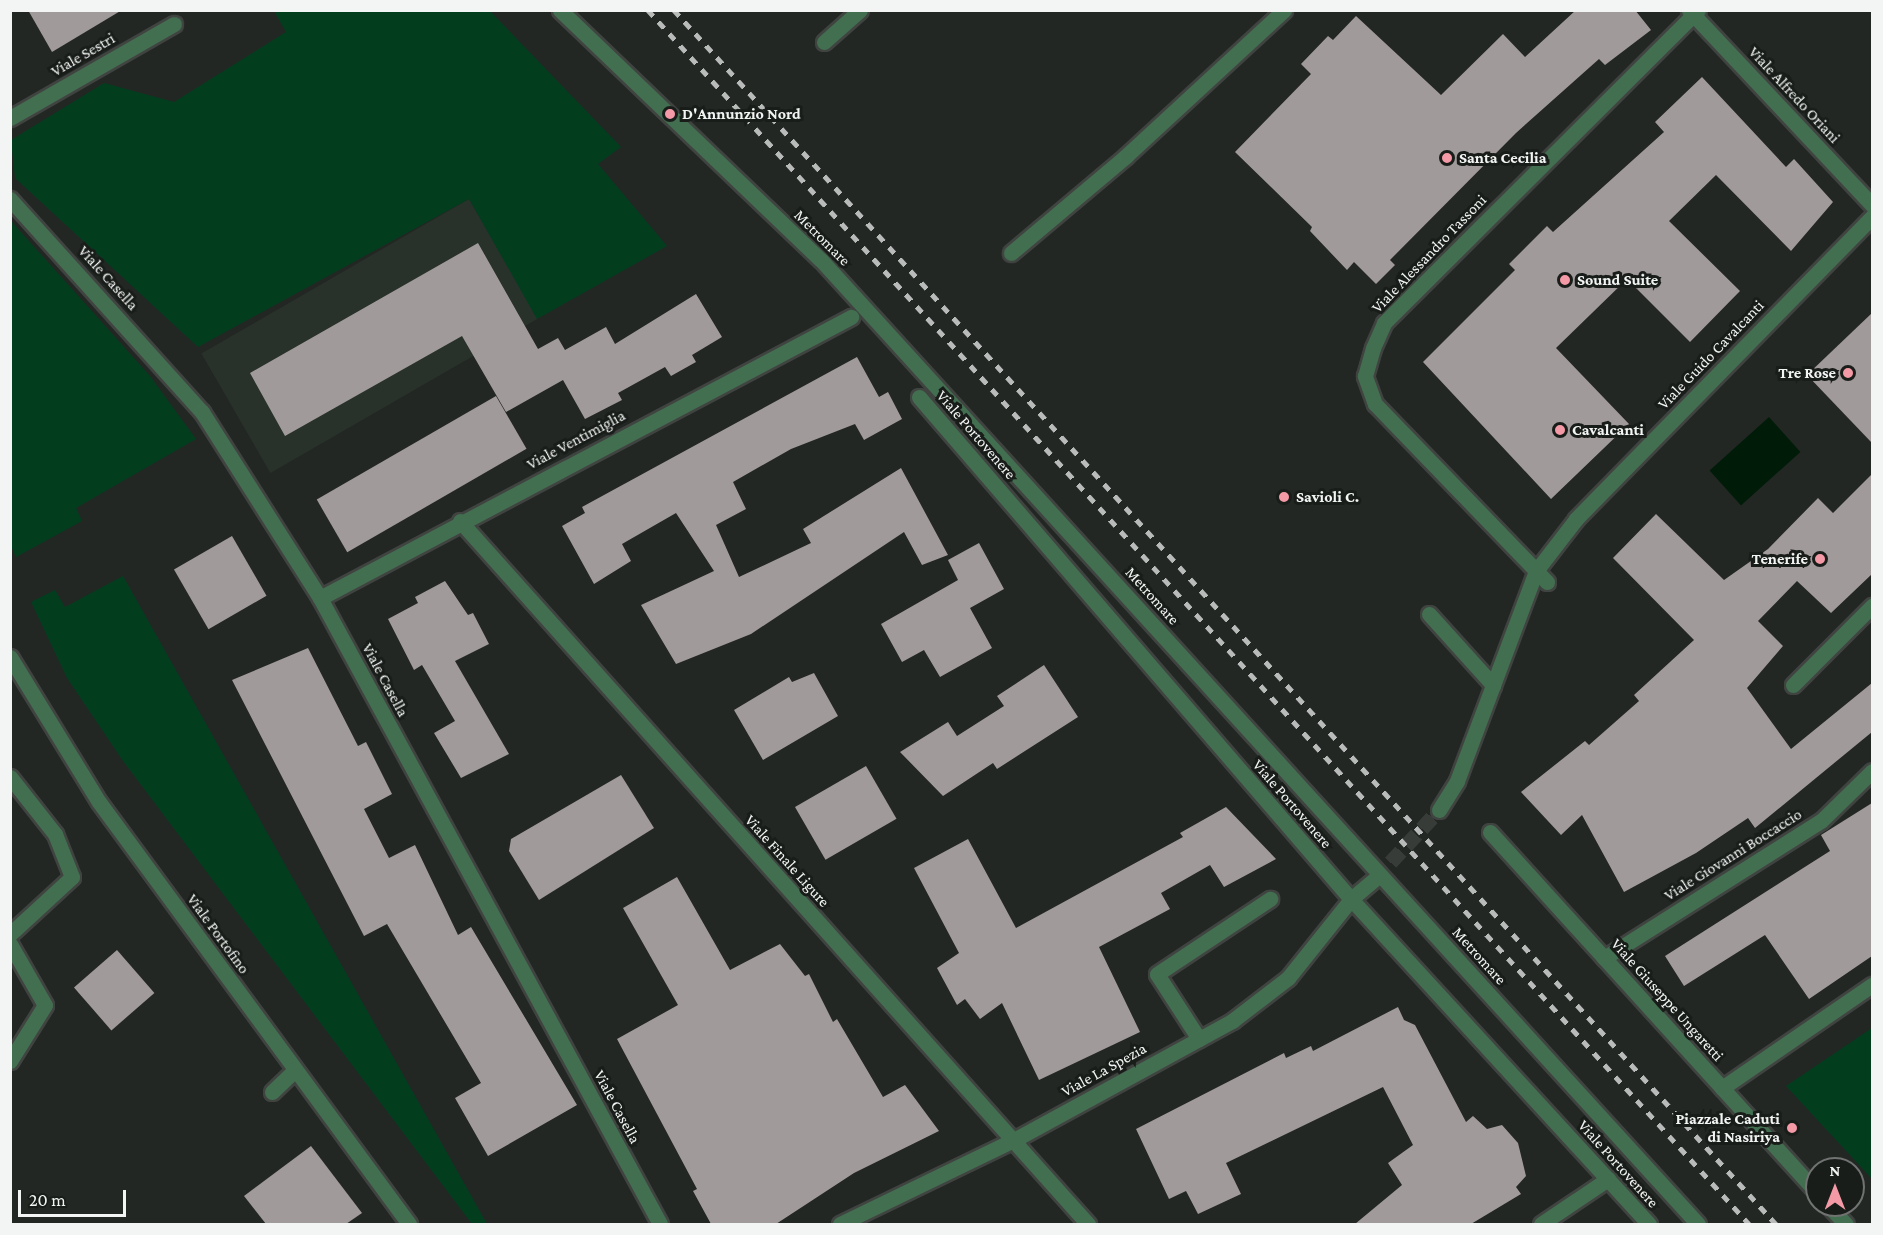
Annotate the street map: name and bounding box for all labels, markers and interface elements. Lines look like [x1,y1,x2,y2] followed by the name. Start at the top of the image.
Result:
[48,29,118,81] street label: Viale Sestri
[1744,43,1844,147] street label: Viale Alfredo Oriani
[682,104,801,124] place label: D'Annunzio Nord
[663,107,677,121] marker: D'Annunzio Nord
[1459,148,1547,168] place label: Santa Cecilia
[1440,151,1454,165] marker: Santa Cecilia
[1368,191,1490,317] street label: Viale Alessandro Tassoni
[790,206,854,270] street label: Metromare
[74,242,142,314] street label: Viale Casella
[1577,270,1658,290] place label: Sound Suite
[1558,273,1572,287] marker: Sound Suite
[1654,296,1768,414] street label: Viale Guido Cavalcanti
[1778,363,1836,383] place label: Tre Rose
[1841,366,1855,380] marker: Tre Rose
[932,387,1020,483] street label: Viale Portovenere
[523,406,629,474] street label: Viale Ventimiglia
[1572,420,1644,440] place label: Cavalcanti
[1553,423,1567,437] marker: Cavalcanti
[1296,487,1359,507] place label: Savioli C.
[1277,490,1291,504] marker: Savioli C.
[1751,549,1808,569] place label: Tenerife
[1813,552,1827,566] marker: Tenerife
[1121,563,1183,629] street label: Metromare
[358,640,412,720] street label: Viale Casella
[1248,756,1336,852] street label: Viale Portovenere
[1661,805,1805,905] street label: Viale Giovanni Boccaccio
[740,811,834,911] street label: Viale Finale Ligure
[183,890,253,978] street label: Viale Portofino
[1448,923,1510,989] street label: Metromare
[1607,935,1727,1065] street label: Viale Giuseppe Ungaretti
[1058,1039,1150,1101] street label: Viale La Spezia
[590,1067,644,1147] street label: Viale Casella
[1675,1109,1780,1147] place label: Piazzale Caduti di Nasiriya
[1574,1116,1662,1212] street label: Viale Portovenere
[1785,1121,1799,1135] marker: Piazzale Caduti di Nasiriya
[1805,1157,1865,1217] north arrow
[1830,1162,1840,1179] text: N
[21,1178,129,1216] scale bar
[29,1190,66,1210] text: 20 m

